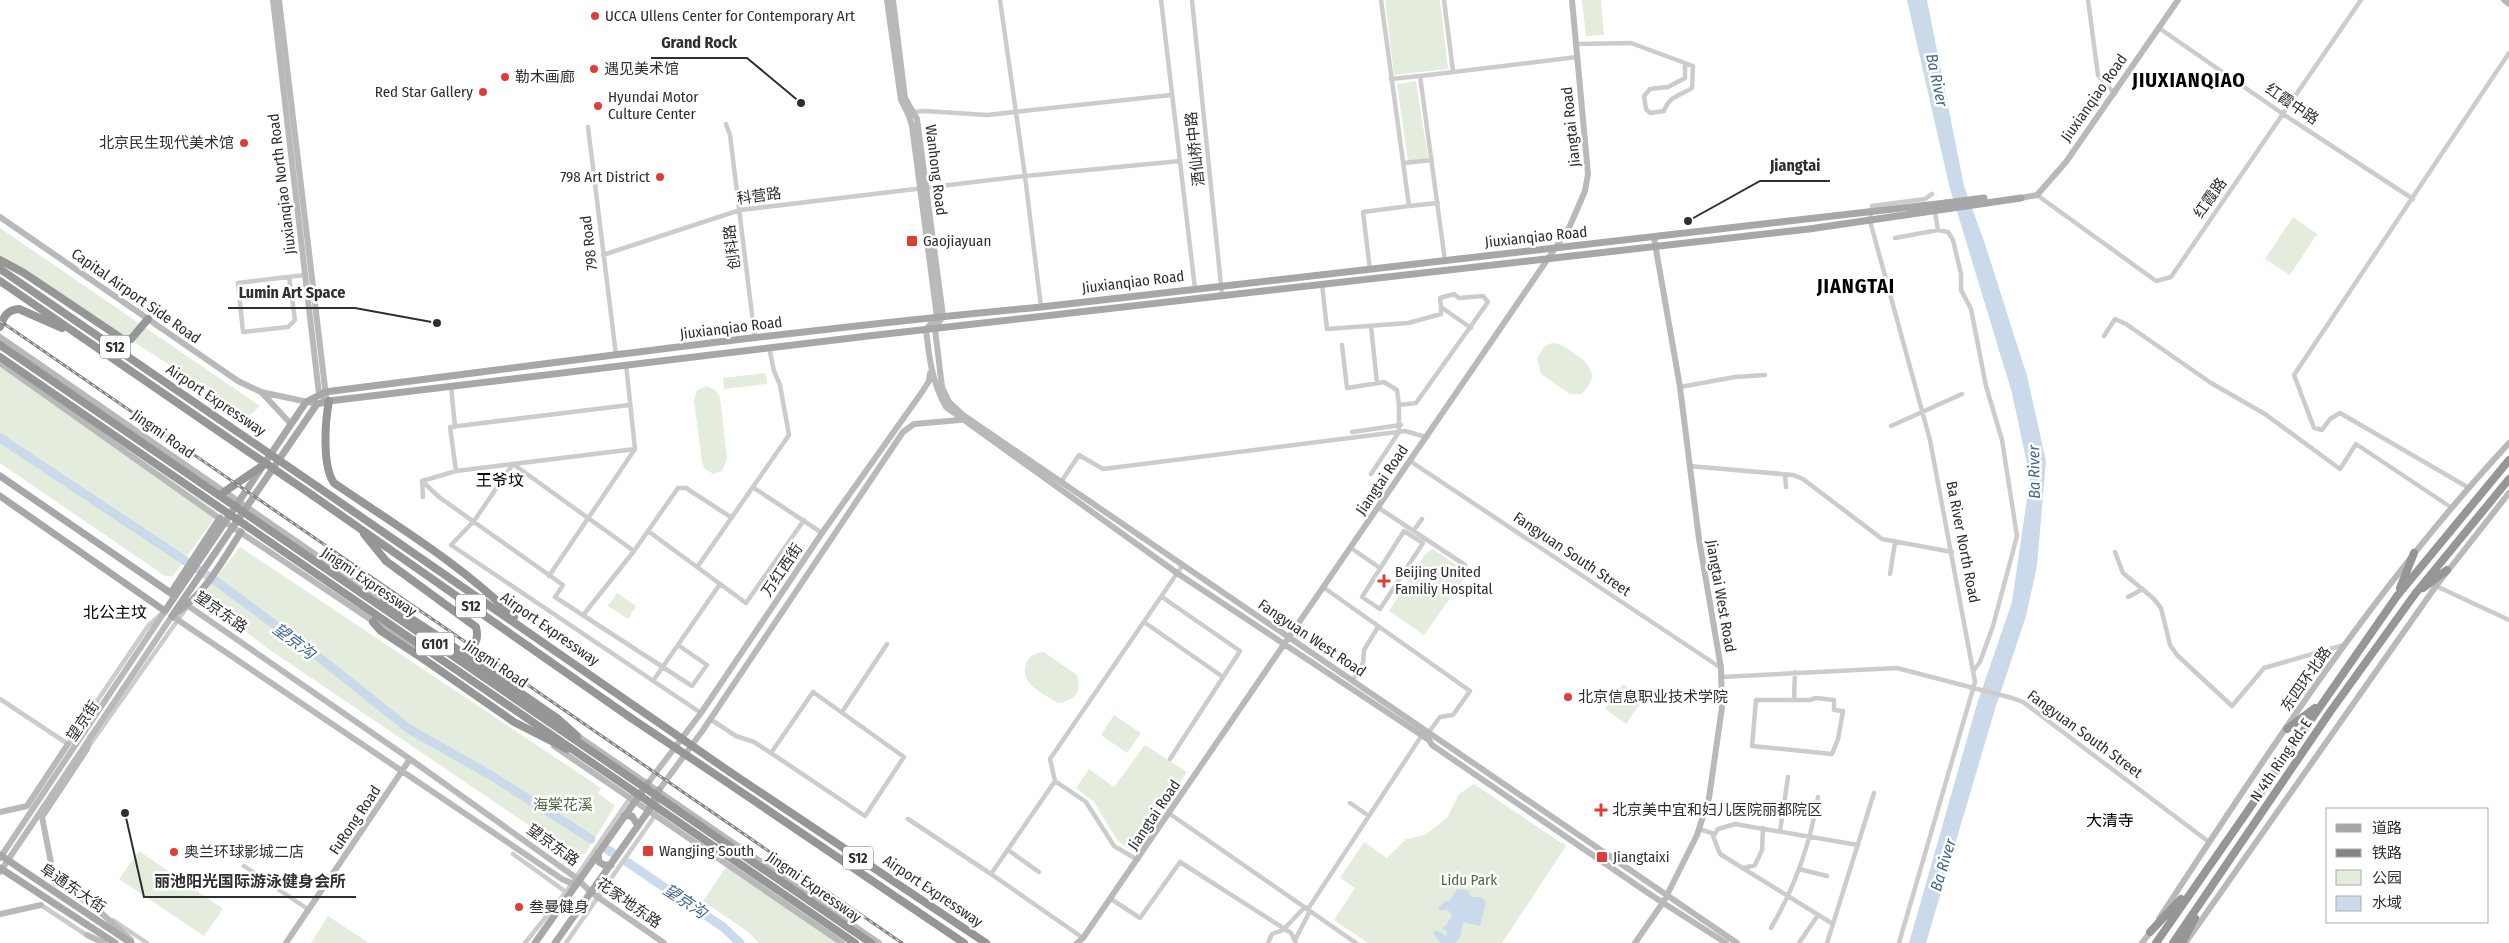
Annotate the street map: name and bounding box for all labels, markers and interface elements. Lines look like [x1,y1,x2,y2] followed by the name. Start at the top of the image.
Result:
[605,7,855,25] place label: UCCA Ullens Center for Contemporary Art
[589,10,601,22] marker: UCCA Ullens Center for Contemporary Art
[651,27,747,58] callout: Grand Rock
[661,33,738,52] text: Grand Rock
[2057,51,2131,145] street label: Jiuxianqiao Road
[1922,52,1952,109] water label: Ba River
[604,60,679,78] place label: 遇见美术馆
[588,63,600,75] marker: 遇见美术馆
[515,68,575,86] place label: 勒木画廊
[2131,68,2246,92] district label: JIUXIANQIAO
[499,71,511,83] marker: 勒木画廊
[2262,80,2322,128] street label: 红霞中路
[375,83,473,101] place label: Red Star Gallery
[477,86,489,98] marker: Red Star Gallery
[1558,86,1584,168] street label: Jiangtai Road
[608,88,699,123] place label: Hyundai Motor Culture Center
[592,100,604,112] marker: Hyundai Motor Culture Center
[1182,111,1208,187] street label: 酒仙桥中路
[264,113,300,255] street label: Jiuxianqiao North Road
[921,124,951,216] street label: Wanhong Road
[99,134,234,152] place label: 北京民生现代美术馆
[238,137,250,149] marker: 北京民生现代美术馆
[1760,150,1830,181] callout: Jiangtai
[1769,156,1820,175] text: Jiangtai
[560,168,650,186] place label: 798 Art District
[654,171,666,183] marker: 798 Art District
[2190,174,2230,222] street label: 红霞路
[735,184,783,208] street label: 科营路
[577,214,601,272] street label: 798 Road
[1484,223,1588,251] street label: Jiuxianqiao Road
[720,224,744,270] street label: 创科路
[923,232,991,250] place label: Gaojiayuan
[905,234,919,248] marker: Gaojiayuan
[68,245,204,347] street label: Capital Airport Side Road
[1081,267,1185,297] street label: Jiuxianqiao Road
[1816,274,1895,298] district label: JIANGTAI
[228,277,355,308] callout: Lumin Art Space
[239,283,345,302] text: Lumin Art Space
[679,313,783,343] street label: Jiuxianqiao Road
[100,336,130,358] road number: S12
[163,360,269,440] street label: Airport Expressway
[128,406,198,462] street label: Jingmi Road
[1352,442,1412,518] street label: Jiangtai Road
[2024,445,2044,499] water label: Ba River
[476,471,524,490] district label: 王爷坟
[1942,480,1984,604] street label: Ba River North Road
[1510,508,1634,600] street label: Fangyuan South Street
[1702,538,1740,654] street label: Jiangtai West Road
[758,540,806,600] street label: 万红西街
[318,543,420,621] street label: Jingmi Expressway
[1395,563,1492,598] place label: Beijing United Familiy Hospital
[1377,574,1391,588] marker: Beijing United Familiy Hospital
[191,587,251,637] street label: 望京东路
[497,588,603,670] street label: Airport Expressway
[456,594,486,618] road number: S12
[1255,595,1369,681] street label: Fangyuan West Road
[83,603,147,622] district label: 北公主坟
[269,619,320,664] water label: 望京沟
[416,633,454,656] road number: G101
[461,636,531,692] street label: Jingmi Road
[2277,643,2335,715] street label: 东四环北路
[2024,686,2146,782] street label: Fangyuan South Street
[1578,688,1728,706] place label: 北京信息职业技术学院
[1562,691,1574,703] marker: 北京信息职业技术学院
[63,697,103,745] street label: 望京街
[2247,715,2315,805] street label: N 4th Ring Rd. E
[1124,777,1184,853] street label: Jiangtai Road
[325,782,385,858] street label: FuRong Road
[533,796,593,814] park label: 海棠花溪
[1612,801,1822,819] place label: 北京美中宜和妇儿医院丽都院区
[1594,803,1608,817] marker: 北京美中宜和妇儿医院丽都院区
[2326,808,2489,923] legend
[2086,811,2134,830] district label: 大清寺
[2372,819,2402,837] text: 道路
[523,820,583,870] street label: 望京东路
[1926,836,1960,893] water label: Ba River
[659,842,754,860] place label: Wangjing South
[184,843,304,861] place label: 奥兰环球影城二店
[641,844,655,858] marker: Wangjing South
[2372,844,2402,862] text: 铁路
[168,846,180,858] marker: 奥兰环球影城二店
[843,846,873,870] road number: S12
[763,848,865,927] street label: Jingmi Expressway
[1613,848,1669,866] place label: Jiangtaixi
[1595,850,1609,864] marker: Jiangtaixi
[880,851,986,931] street label: Airport Expressway
[37,860,109,916] street label: 阜通东大街
[144,866,356,897] callout: 丽池阳光国际游泳健身会所
[2372,869,2402,887] text: 公园
[1441,871,1497,889] park label: Lidu Park
[154,872,346,891] text: 丽池阳光国际游泳健身会所
[593,874,665,932] street label: 花家地东路
[660,880,712,923] water label: 望京沟
[2372,894,2402,912] text: 水域
[529,898,589,916] place label: 叁曼健身
[513,901,525,913] marker: 叁曼健身

